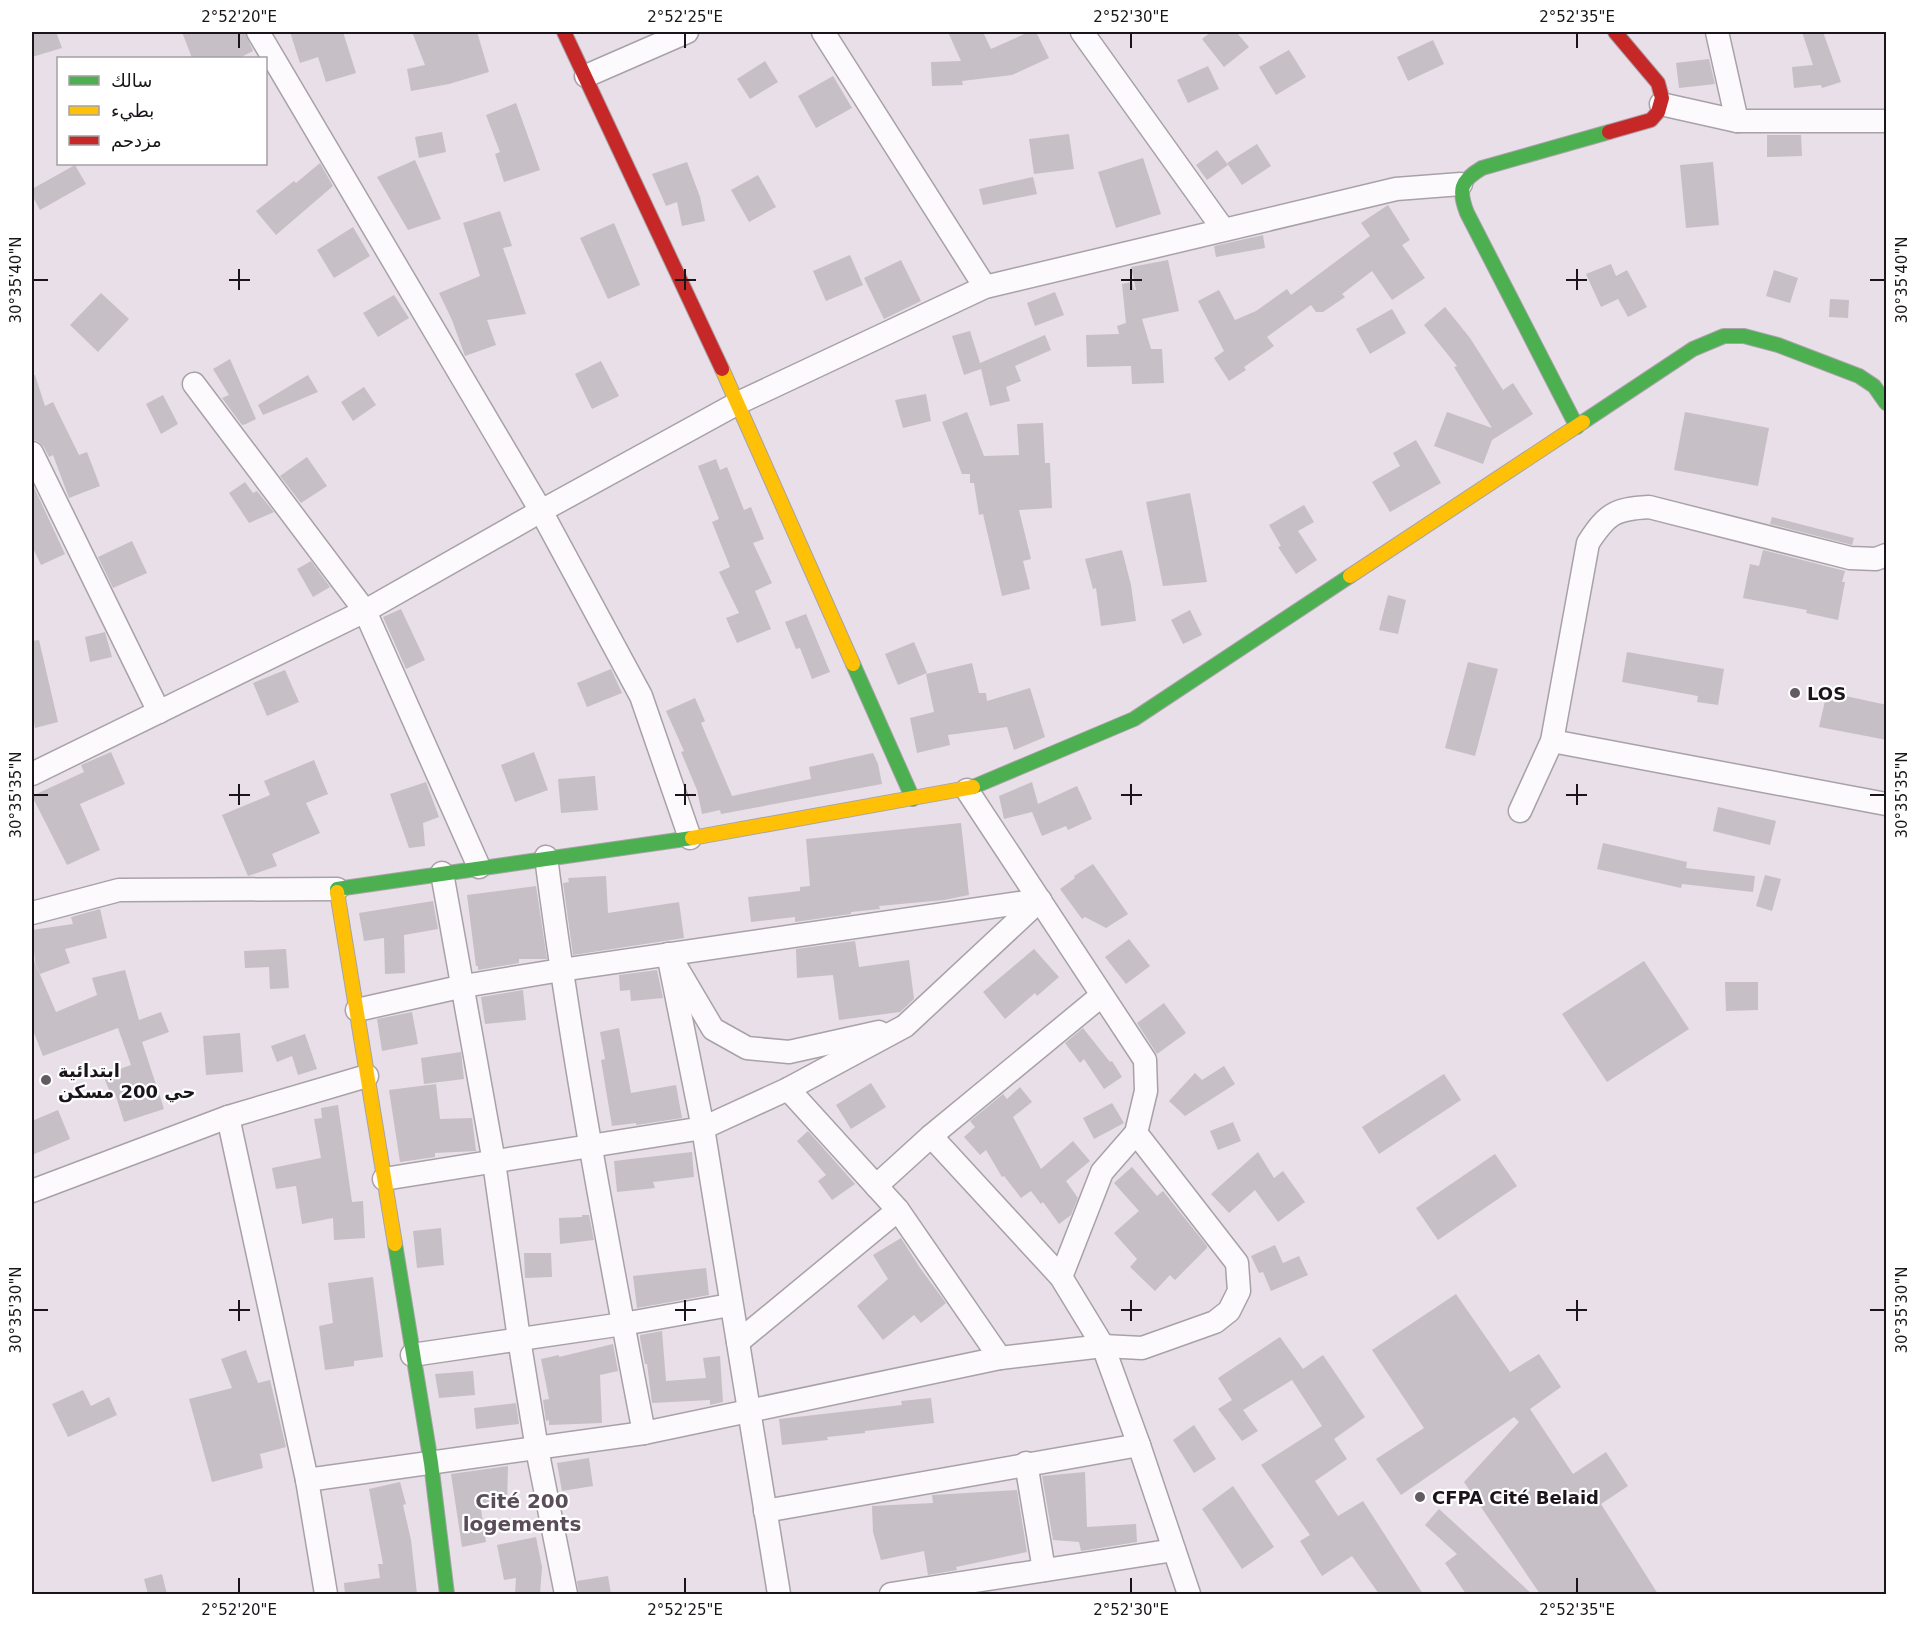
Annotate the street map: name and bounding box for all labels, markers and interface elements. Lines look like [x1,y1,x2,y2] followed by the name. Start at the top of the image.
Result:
[201,8,277,26] text: 2°52'20"E
[647,8,723,26] text: 2°52'25"E
[1093,8,1169,26] text: 2°52'30"E
[1539,8,1615,26] text: 2°52'35"E
[57,57,267,165] legend
[111,70,152,91] text: سالك
[111,100,154,122] text: بطيء
[111,130,162,152] text: مزدحم
[7,236,25,324] text: 30°35'40"N
[1893,236,1911,324] text: 30°35'40"N
[1807,683,1846,704] place label: LOS
[1788,686,1802,700] marker: LOS
[7,751,25,839] text: 30°35'35"N
[1893,751,1911,839] text: 30°35'35"N
[58,1060,195,1103] place label: ابتدائية حي 200 مسكن
[39,1073,53,1087] marker: ابتدائية حي 200 مسكن
[7,1266,25,1354] text: 30°35'30"N
[1893,1266,1911,1354] text: 30°35'30"N
[1432,1487,1599,1508] place label: CFPA Cité Belaid
[463,1489,581,1536] district label: Cité 200 logements
[1413,1490,1427,1504] marker: CFPA Cité Belaid
[201,1601,277,1619] text: 2°52'20"E
[647,1601,723,1619] text: 2°52'25"E
[1093,1601,1169,1619] text: 2°52'30"E
[1539,1601,1615,1619] text: 2°52'35"E

